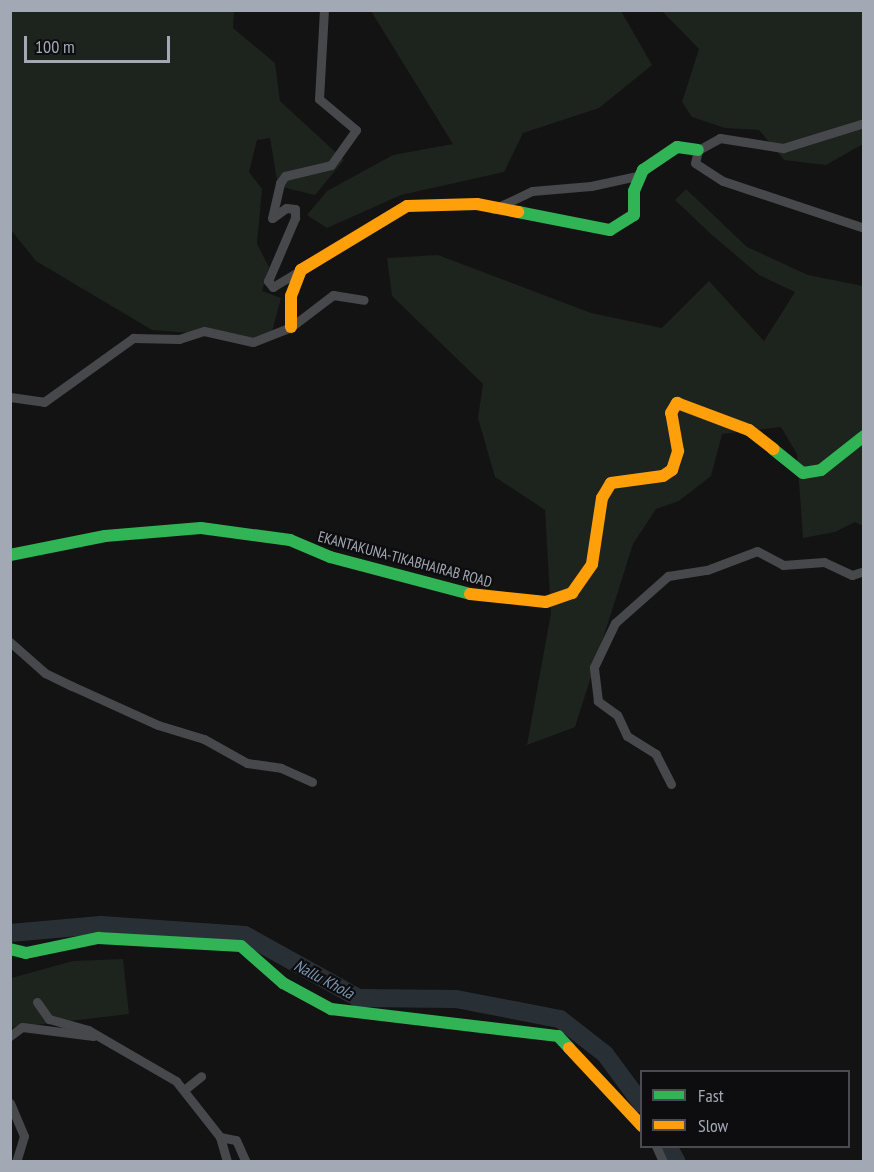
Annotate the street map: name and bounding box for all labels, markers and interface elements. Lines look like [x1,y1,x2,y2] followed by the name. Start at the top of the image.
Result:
[27,24,172,62] scale bar
[35,35,75,58] text: 100 m
[316,527,494,591] street label: EKANTAKUNA-TIKABHAIRAB ROAD
[291,955,357,1003] water label: Nallu Khola
[640,1070,850,1148] legend
[698,1084,724,1107] text: Fast
[698,1114,728,1137] text: Slow

